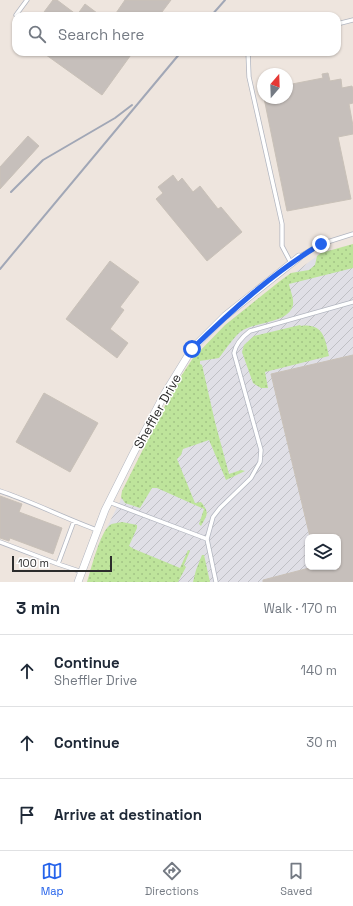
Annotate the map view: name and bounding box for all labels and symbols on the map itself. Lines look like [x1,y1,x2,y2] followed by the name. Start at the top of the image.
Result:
[257,68,293,104] north arrow
[312,235,330,253] route end
[183,340,201,358] route start
[130,371,185,452] street label: Sheffler Drive
[12,554,112,573] scale bar

